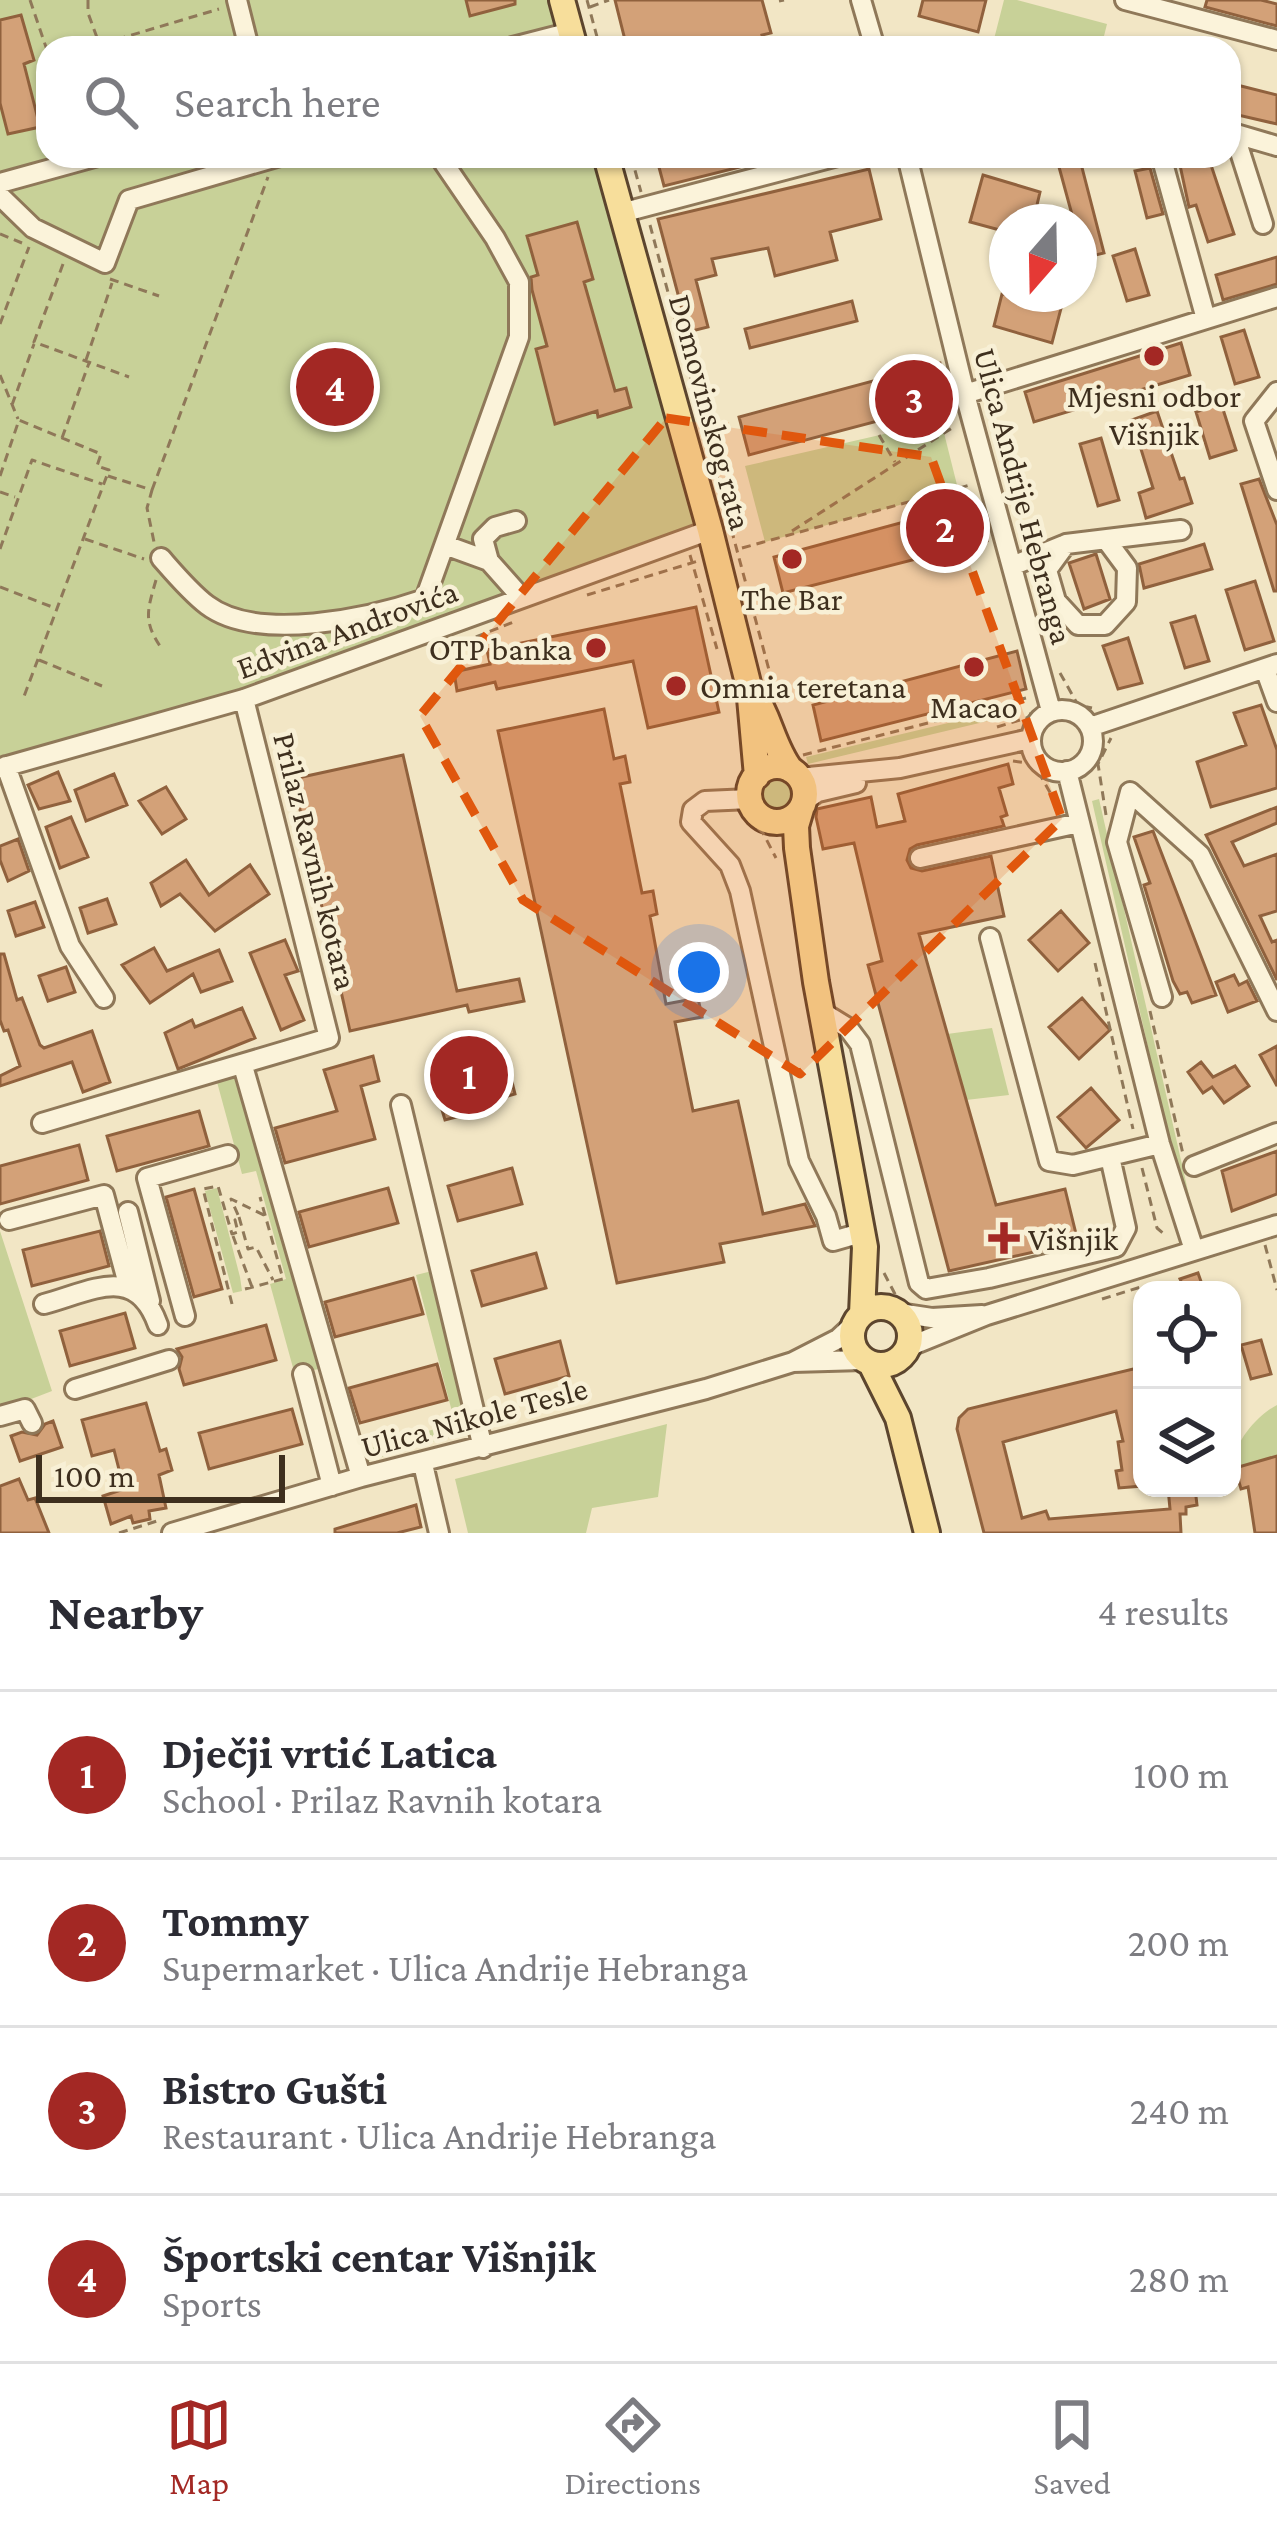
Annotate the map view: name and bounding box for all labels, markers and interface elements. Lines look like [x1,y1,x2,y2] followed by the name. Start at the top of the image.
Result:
[36,36,1241,168] search box
[78,69,144,135] icon: search
[174,77,381,127] text: Search here
[989,204,1097,312] north arrow
[662,290,760,534] street label: Domovinskog rata
[296,342,374,432] pin: 4
[1141,343,1167,369] marker: Mjesni odbor Višnjik
[967,344,1081,648] street label: Ulica Andrije Hebranga
[875,354,953,444] pin: 3
[1067,377,1241,452] place label: Mjesni odbor Višnjik
[906,483,984,573] pin: 2
[779,546,805,572] marker: The Bar
[231,572,463,686] street label: Edvina Androvića
[741,580,843,617] place label: The Bar
[429,630,572,667] place label: OTP banka
[583,635,609,661] marker: OTP banka
[961,654,987,680] marker: Macao
[700,668,906,705] place label: Omnia teretana
[663,673,689,699] marker: Omnia teretana
[930,688,1018,725] place label: Macao
[266,728,366,994] street label: Prilaz Ravnih kotara
[669,942,729,1002] your location
[430,1030,508,1120] pin: 1
[1028,1220,1118,1257] place label: Višnjik
[991,1225,1017,1251] marker: Višnjik
[1133,1281,1241,1497] map controls
[1133,1281,1241,1389] button: locate
[357,1369,591,1465] street label: Ulica Nikole Tesle
[1133,1389,1241,1497] button: layers
[36,1449,285,1502] scale bar
[54,1457,135,1494] text: 100 m
[48,1583,203,1640] text: Nearby
[1098,1590,1229,1633] text: 4 results
[162,1728,497,1778] text: Dječji vrtić Latica
[80,1753,94,1796] text: 1
[1133,1753,1229,1796] text: 100 m
[162,1778,602,1821] text: School · Prilaz Ravnih kotara
[162,1896,308,1946] text: Tommy
[77,1921,97,1964] text: 2
[1128,1921,1229,1964] text: 200 m
[162,1946,748,1989] text: Supermarket · Ulica Andrije Hebranga
[162,2064,387,2114] text: Bistro Gušti
[77,2089,97,2132] text: 3
[1130,2089,1229,2132] text: 240 m
[162,2114,717,2157] text: Restaurant · Ulica Andrije Hebranga
[162,2232,596,2282] text: Športski centar Višnjik
[76,2257,98,2300] text: 4
[1129,2257,1229,2300] text: 280 m
[162,2282,262,2325] text: Sports
[166,2392,232,2501] tab: Map
[565,2392,701,2501] tab: Directions
[1033,2392,1111,2501] tab: Saved

